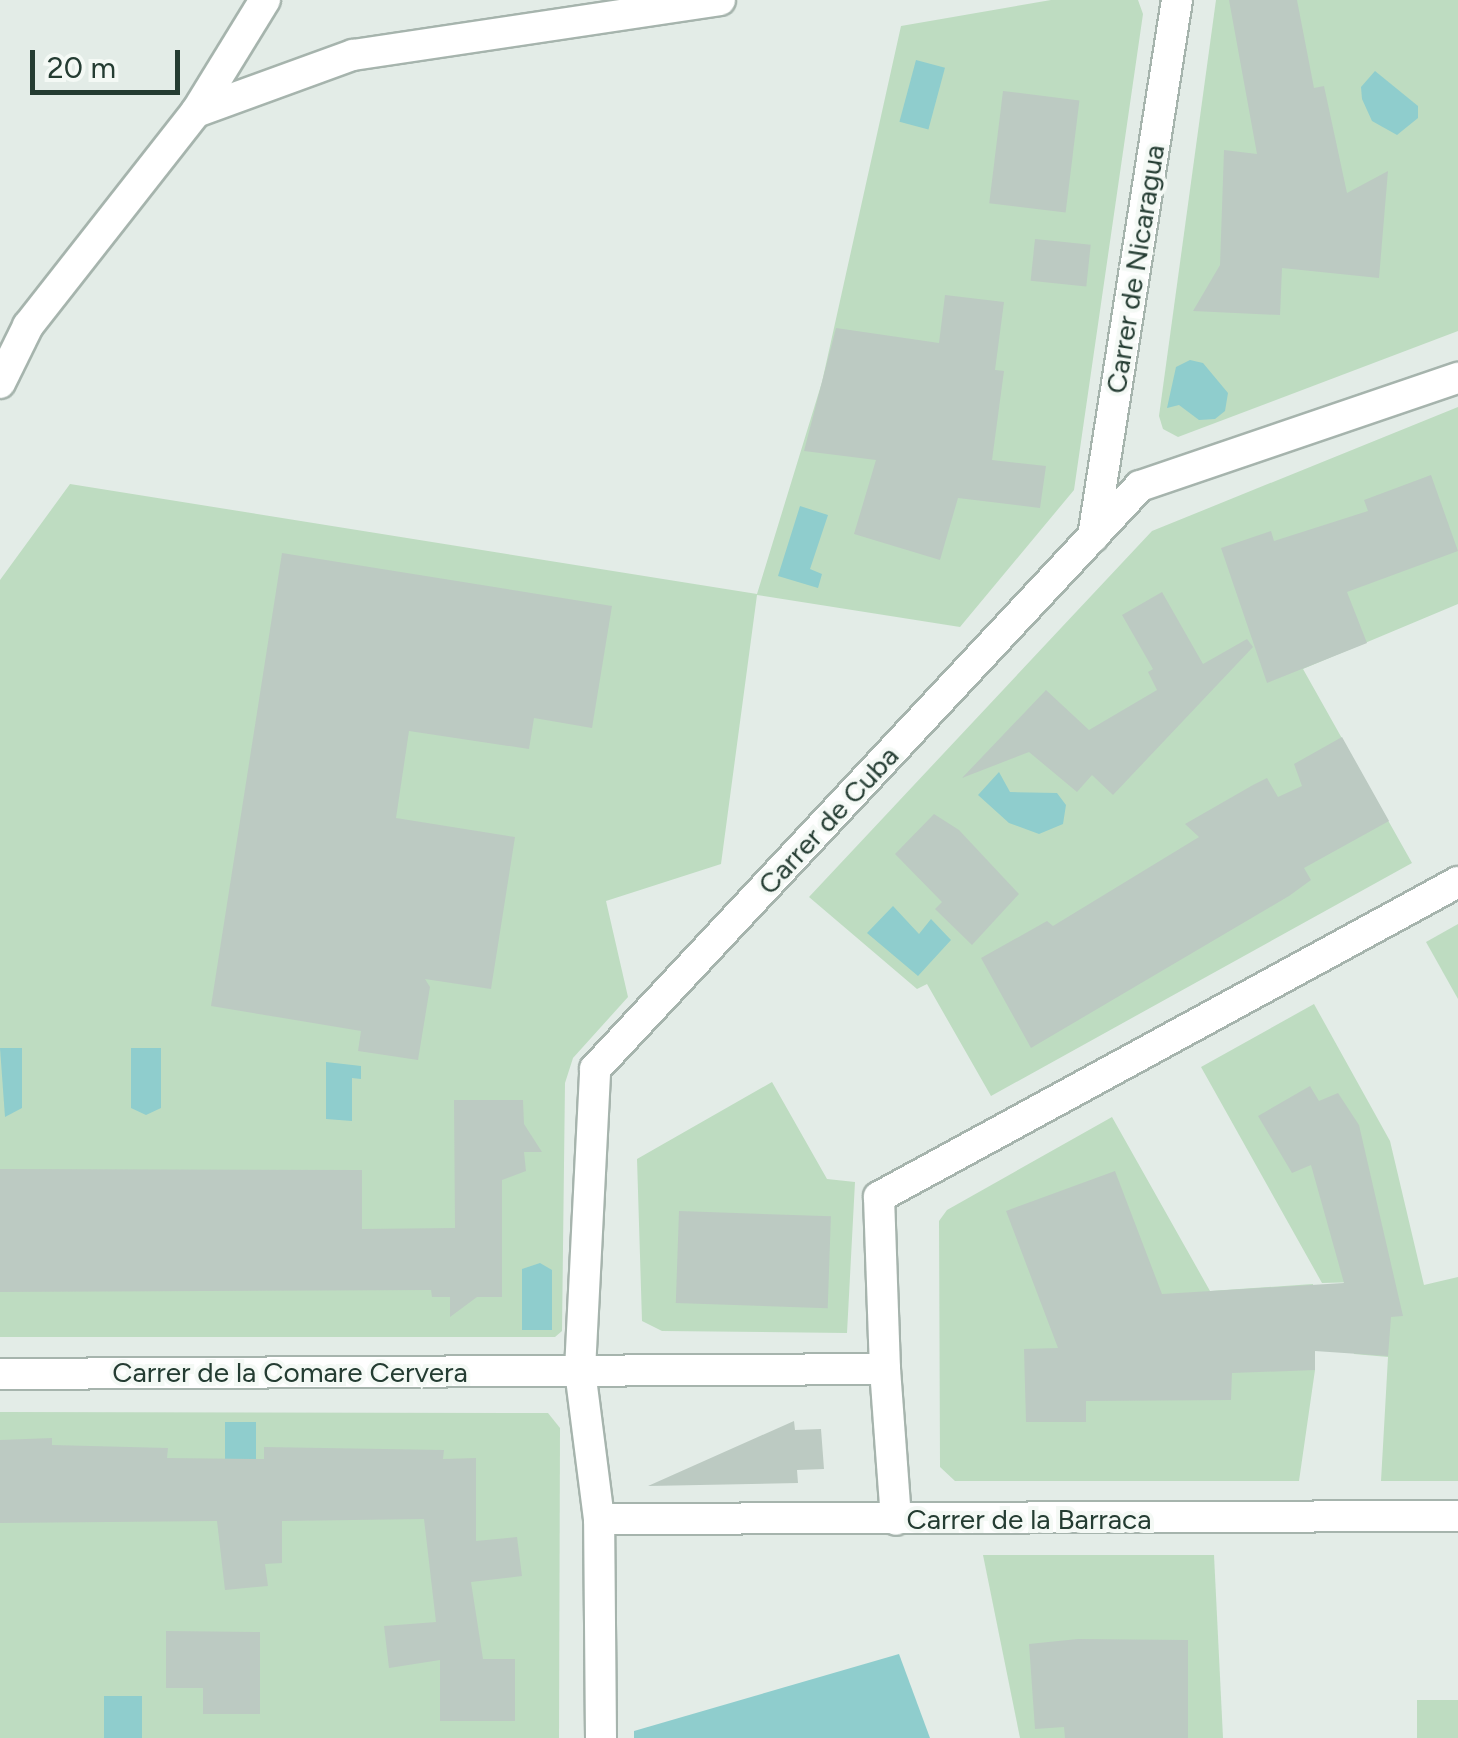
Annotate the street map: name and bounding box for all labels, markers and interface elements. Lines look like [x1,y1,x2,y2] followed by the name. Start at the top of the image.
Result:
[35,30,185,92] scale bar
[47,49,116,86] text: 20 m
[1099,142,1171,396] street label: Carrer de Nicaragua
[751,739,905,901] street label: Carrer de Cuba
[112,1355,468,1389] street label: Carrer de la Comare Cervera
[906,1502,1152,1536] street label: Carrer de la Barraca

